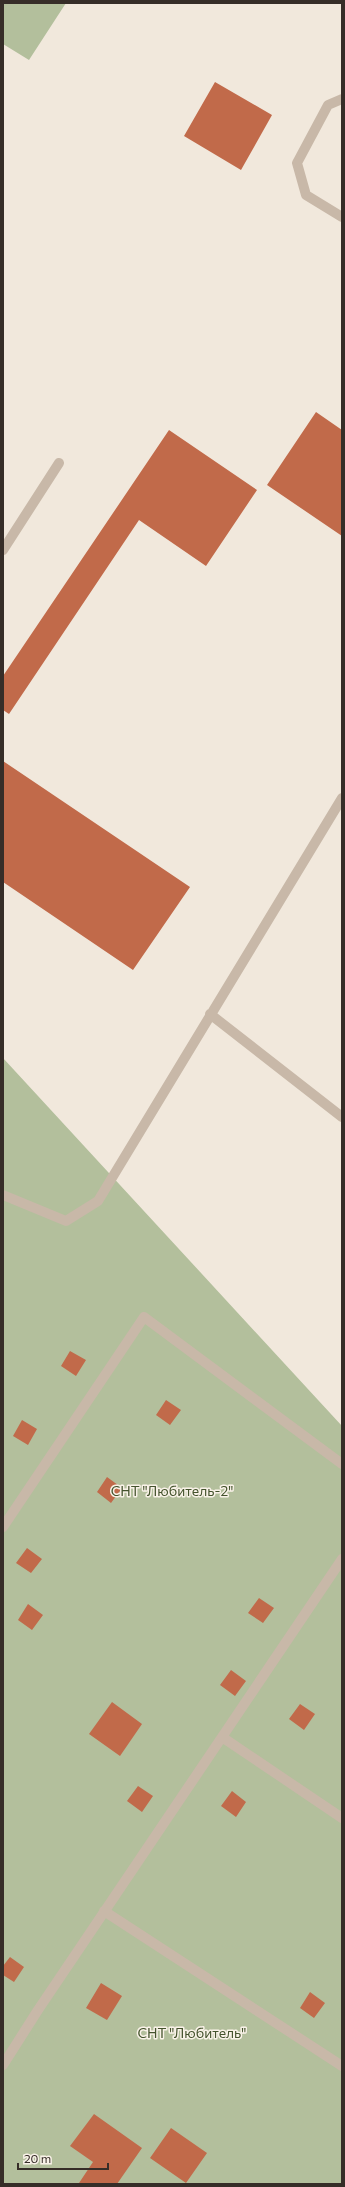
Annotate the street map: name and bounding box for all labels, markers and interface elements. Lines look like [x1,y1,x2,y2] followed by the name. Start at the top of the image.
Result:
[111,1482,233,1499] park label: СНТ "Любитель-2"
[137,2024,247,2041] park label: СНТ "Любитель"
[18,2145,108,2171] scale bar
[24,2151,51,2165] text: 20 m

